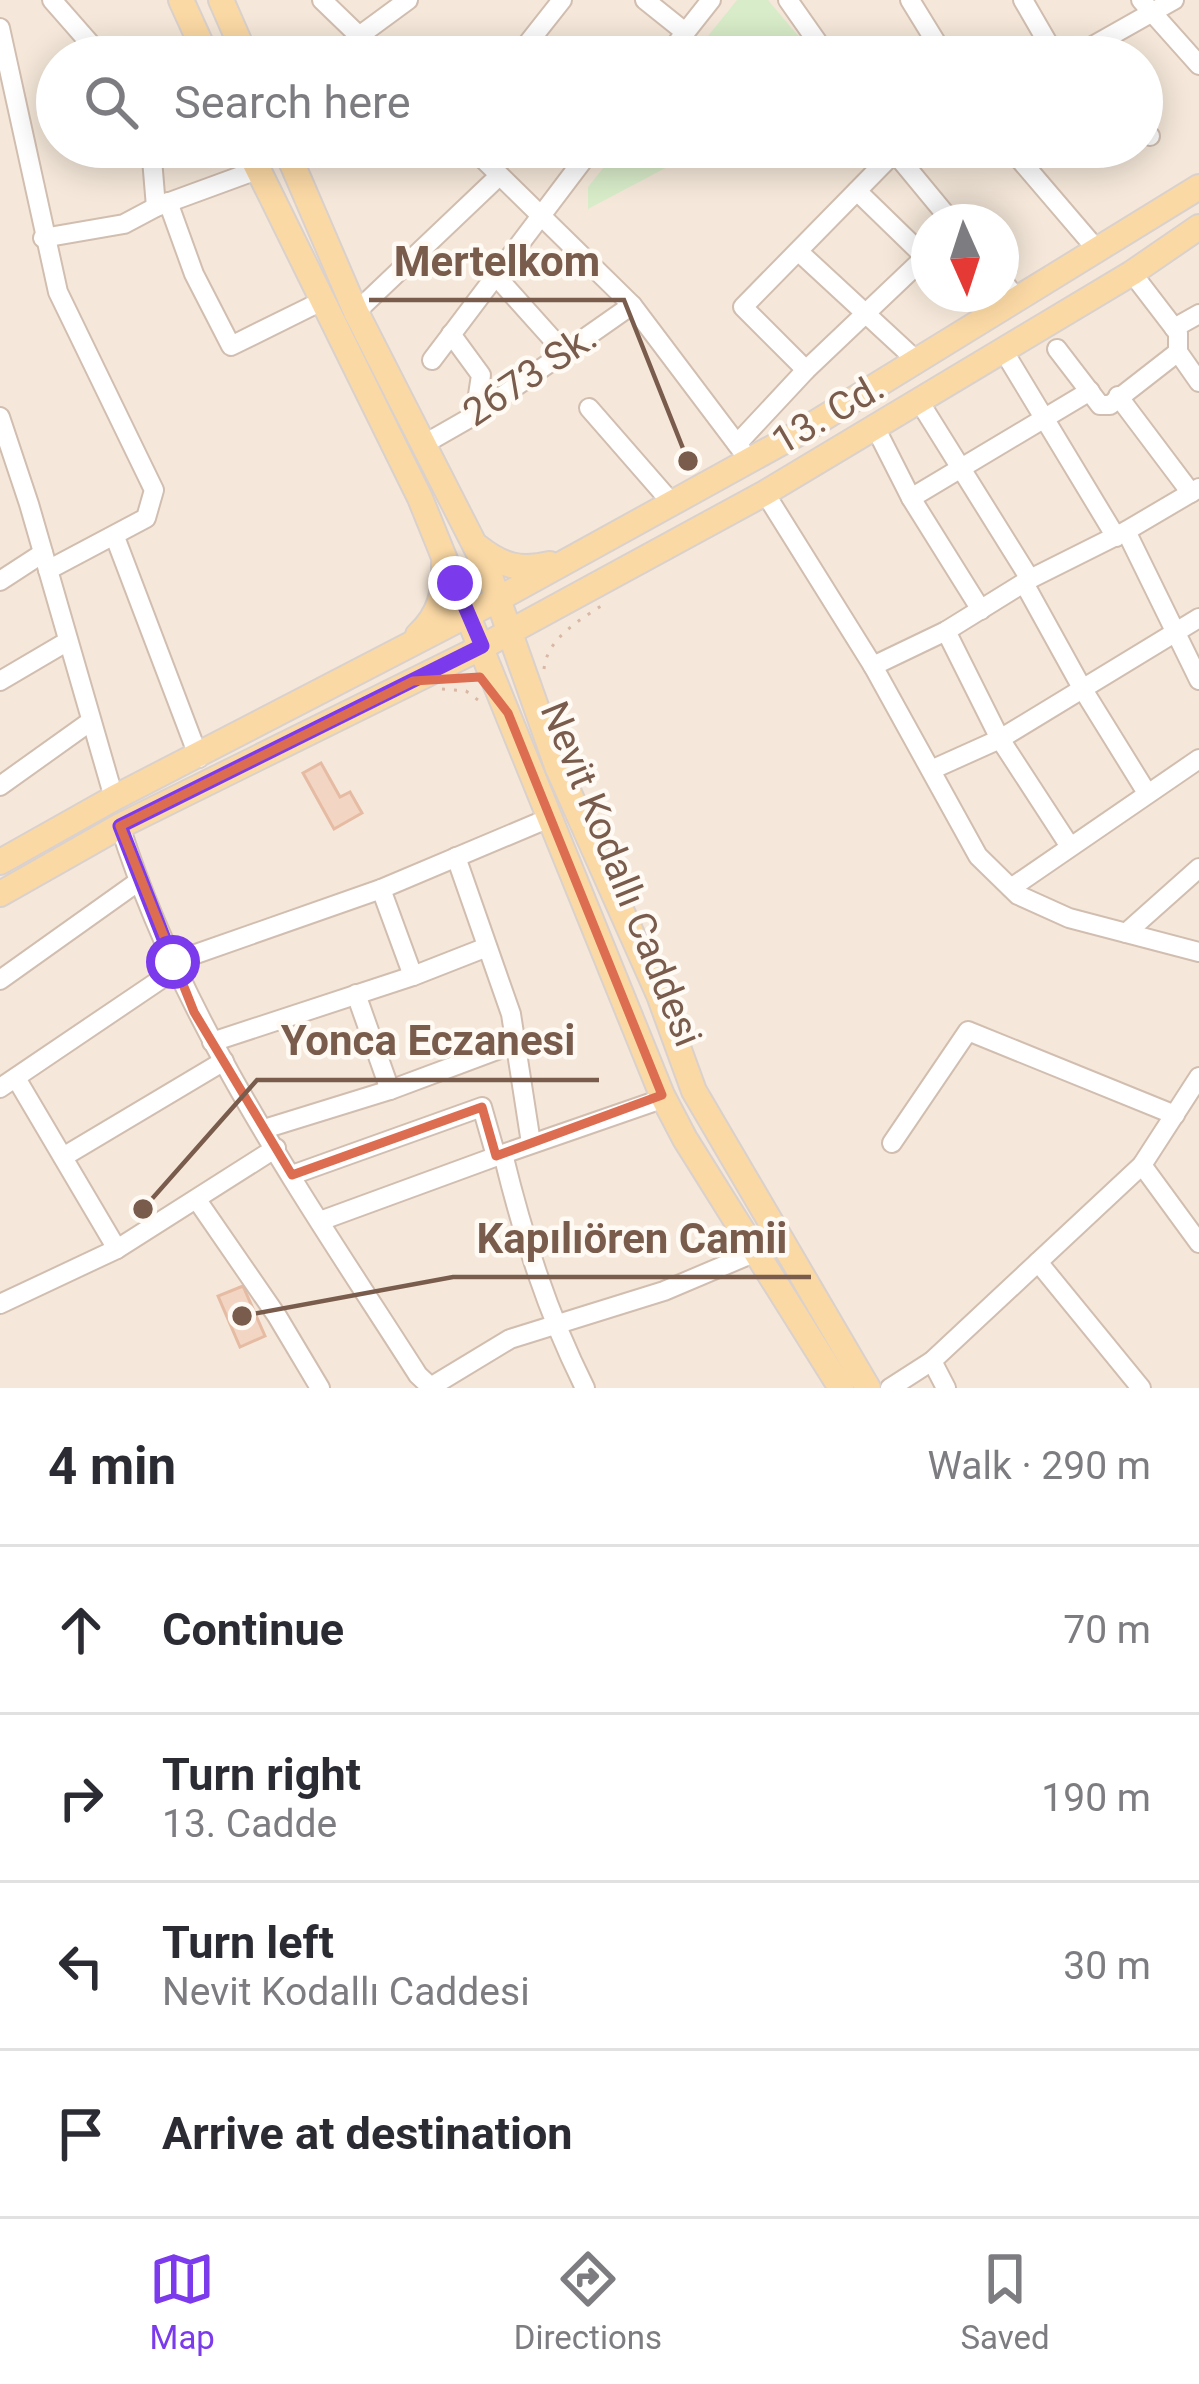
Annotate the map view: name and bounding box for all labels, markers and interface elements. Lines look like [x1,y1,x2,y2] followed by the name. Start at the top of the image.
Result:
[36,36,1163,168] search box
[78,69,144,135] icon: search
[174,76,411,129] text: Search here
[911,204,1019,312] north arrow
[369,222,624,300] callout: Mertelkom
[394,237,600,286] text: Mertelkom
[455,314,605,436] street label: 2673 Sk.
[764,364,892,464] street label: 13. Cd.
[428,556,482,610] route end
[531,695,711,1053] street label: Nevit Kodallı Caddesi
[146,935,200,989] route start
[257,1002,599,1080] callout: Yonca Eczanesi
[281,1016,575,1065] text: Yonca Eczanesi
[453,1199,811,1277] callout: Kapılıören Camii
[477,1214,787,1263] text: Kapılıören Camii
[48,1437,176,1496] text: 4 min
[927,1443,1151,1489] text: Walk · 290 m
[48,1597,114,1663] icon: ahead
[162,1603,344,1656] text: Continue
[1063,1607,1151,1653] text: 70 m
[162,1748,361,1801] text: Turn right
[48,1765,114,1831] icon: right
[1041,1775,1151,1821] text: 190 m
[162,1801,337,1847] text: 13. Cadde
[162,1916,334,1969] text: Turn left
[48,1933,114,1999] icon: left
[1063,1943,1151,1989] text: 30 m
[162,1969,530,2015] text: Nevit Kodallı Caddesi
[48,2101,114,2167] icon: arrive
[162,2107,573,2160] text: Arrive at destination
[149,2246,215,2357] tab: Map
[514,2246,662,2357] tab: Directions
[961,2246,1050,2357] tab: Saved

